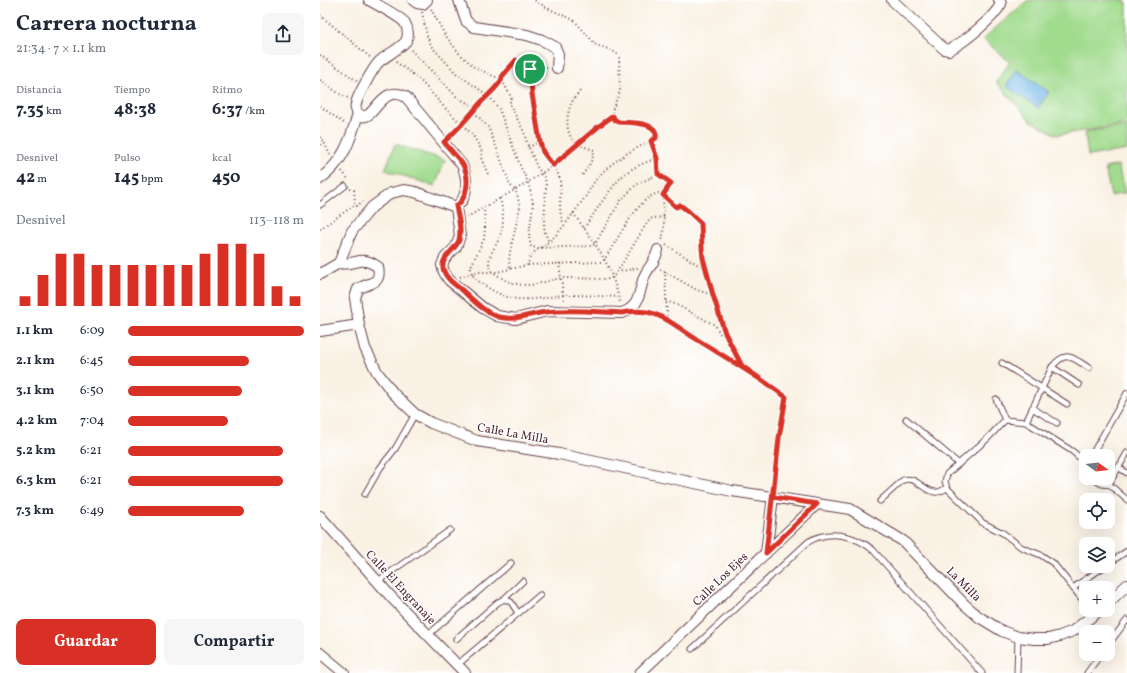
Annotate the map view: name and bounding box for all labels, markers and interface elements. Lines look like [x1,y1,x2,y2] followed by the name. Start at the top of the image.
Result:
[16,9,197,40] text: Carrera nocturna
[262,13,304,55] button: share
[16,40,106,58] text: 21:34 · 7 × 1.1 km
[513,52,547,86] pin
[519,58,541,80] icon: arrive
[16,83,62,98] text: Distancia
[114,83,150,98] text: Tiempo
[212,83,242,98] text: Ritmo
[16,98,44,121] text: 7.35
[114,98,156,121] text: 48:38
[212,98,243,121] text: 6:37
[44,104,62,119] text: km
[243,104,265,119] text: /km
[16,151,58,166] text: Desnivel
[114,151,140,166] text: Pulso
[212,151,232,166] text: kcal
[16,166,35,189] text: 42
[114,166,139,189] text: 145
[212,166,241,189] text: 450
[35,172,47,187] text: m
[139,172,163,187] text: bpm
[16,212,66,230] text: Desnivel
[249,212,304,230] text: 113–118 m
[16,322,53,340] text: 1.1 km
[80,322,104,340] text: 6:09
[16,352,55,370] text: 2.1 km
[80,352,103,370] text: 6:45
[16,382,55,400] text: 3.1 km
[80,382,103,400] text: 6:50
[16,412,57,430] text: 4.2 km
[80,412,105,430] text: 7:04
[476,420,550,448] street label: Calle La Milla
[16,442,56,460] text: 5.2 km
[80,442,102,460] text: 6:21
[1079,449,1115,485] north arrow
[1079,449,1115,661] map controls
[16,472,56,490] text: 6.3 km
[80,472,102,490] text: 6:21
[1079,493,1115,529] button: locate
[16,502,54,520] text: 7.3 km
[80,502,104,520] text: 6:49
[1079,537,1115,573] button: layers
[362,547,439,628] street label: Calle El Engranaje
[690,549,752,610] street label: Calle Los Ejes
[942,564,984,606] street label: La Milla
[1079,581,1115,617] button: +
[16,619,156,665] button: Guardar
[164,619,304,665] button: Compartir
[1079,625,1115,661] button: −

